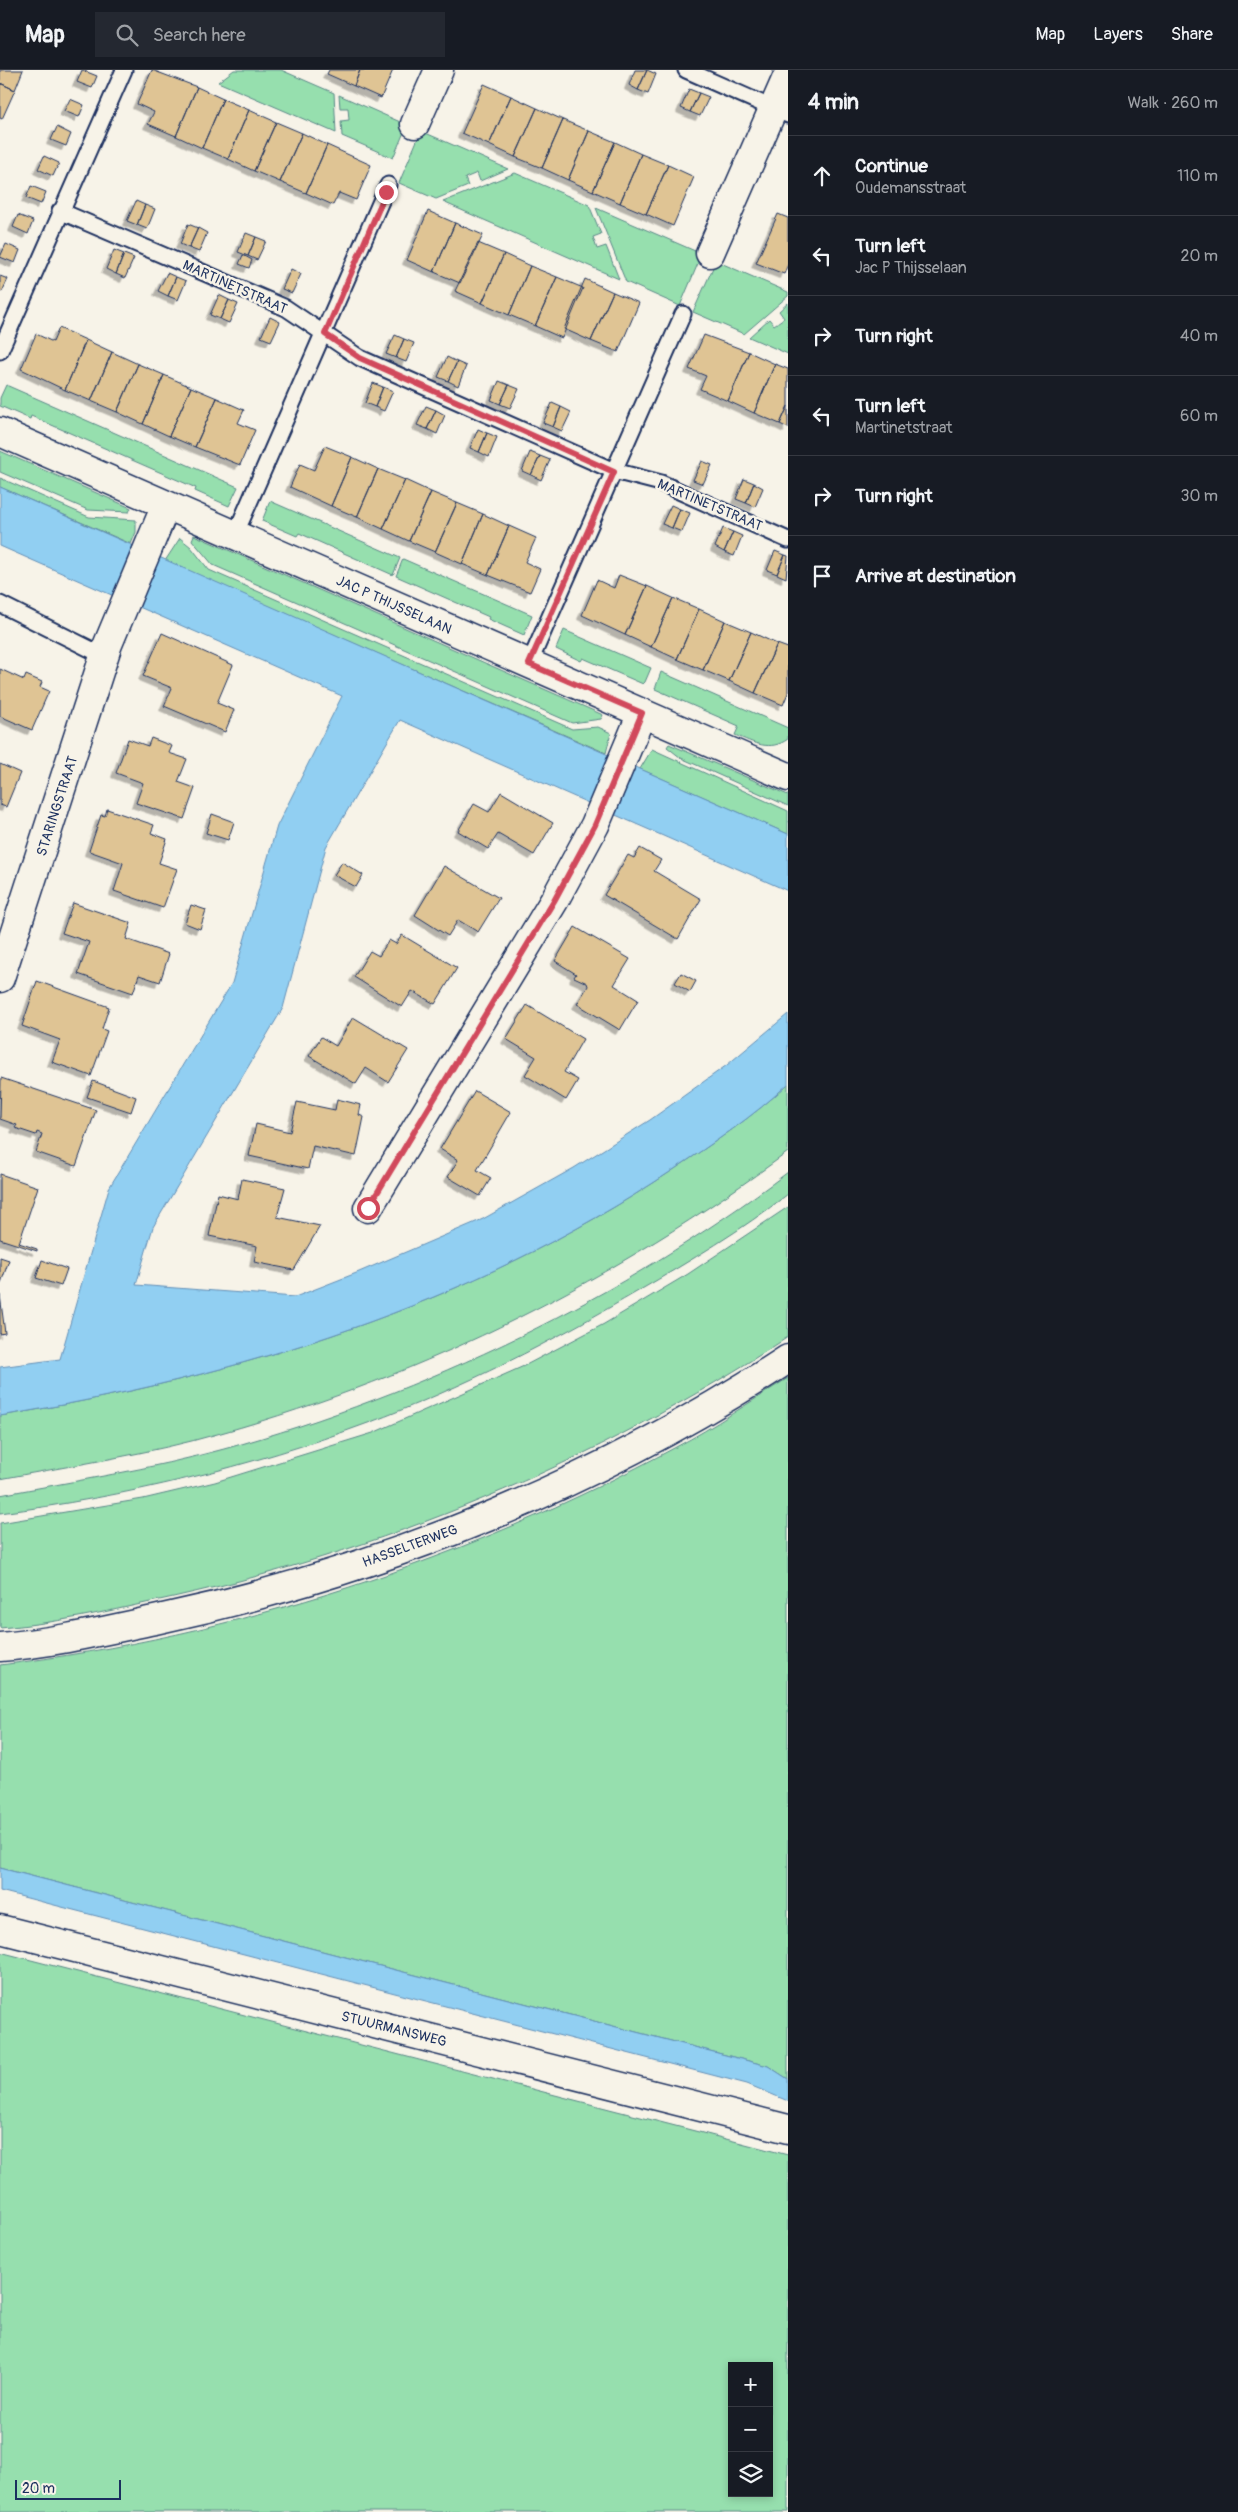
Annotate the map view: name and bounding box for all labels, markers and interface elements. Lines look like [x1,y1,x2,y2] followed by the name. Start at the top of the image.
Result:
[95,12,445,57] search box
[25,20,65,49] text: Map
[113,21,141,49] icon: search
[153,23,246,47] text: Search here
[1036,23,1065,46] text: Map
[1093,23,1143,46] text: Layers
[1171,23,1213,46] text: Share
[808,89,859,116] text: 4 min
[1127,93,1218,113] text: Walk · 260 m
[855,154,928,178] text: Continue
[808,162,836,190] icon: ahead
[1177,166,1218,186] text: 110 m
[855,178,966,198] text: Oudemansstraat
[375,181,398,204] route end
[855,234,925,258] text: Turn left
[808,242,836,270] icon: left
[1180,246,1218,266] text: 20 m
[180,256,290,318] street label: MARTINETSTRAAT
[855,258,967,278] text: Jac P Thijsselaan
[808,322,836,350] icon: right
[855,324,933,348] text: Turn right
[1180,326,1218,346] text: 40 m
[855,394,925,418] text: Turn left
[808,402,836,430] icon: left
[1180,406,1218,426] text: 60 m
[855,418,952,438] text: Martinetstraat
[655,475,765,535] street label: MARTINETSTRAAT
[808,482,836,510] icon: right
[855,484,933,508] text: Turn right
[1180,486,1218,506] text: 30 m
[808,562,836,590] icon: arrive
[855,564,1016,588] text: Arrive at destination
[334,572,454,638] street label: JAC P THIJSSELAAN
[33,754,81,858] street label: STARINGSTRAAT
[357,1197,380,1220] route start
[360,1521,460,1571] street label: HASSELTERWEG
[340,2008,448,2050] street label: STUURMANSWEG
[728,2362,773,2497] map controls
[728,2362,773,2407] button: +
[728,2407,773,2452] button: −
[728,2452,773,2497] button: layers
[15,2477,121,2500] scale bar
[22,2480,55,2497] text: 20 m

